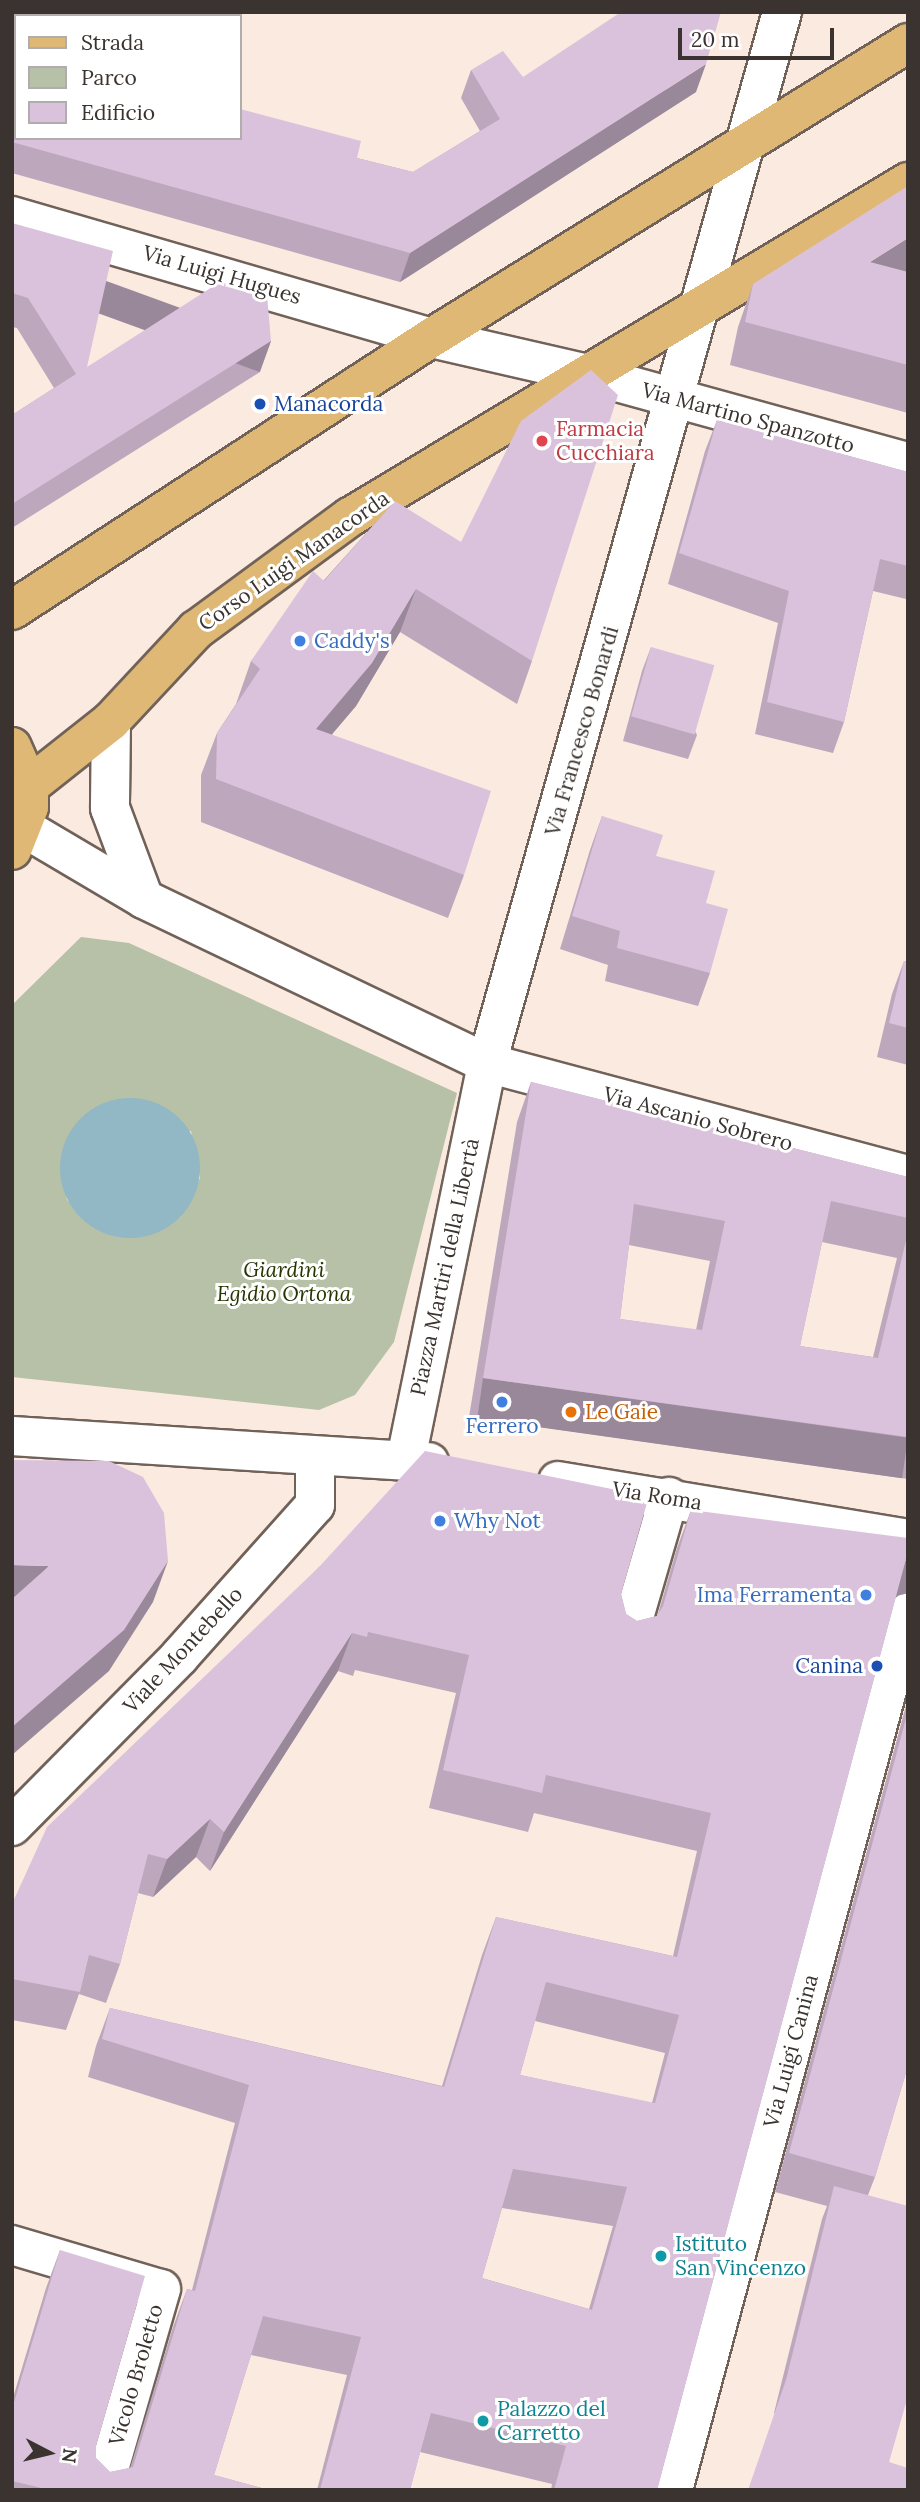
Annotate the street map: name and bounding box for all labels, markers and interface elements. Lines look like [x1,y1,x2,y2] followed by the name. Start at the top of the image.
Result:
[14,14,242,140] legend
[682,14,838,58] scale bar
[691,26,740,53] text: 20 m
[81,29,144,56] text: Strada
[81,64,137,91] text: Parco
[81,99,155,126] text: Edificio
[140,240,304,310] street label: Via Luigi Hugues
[639,377,857,459] street label: Via Martino Spanzotto
[274,391,383,417] place label: Manacorda
[252,396,268,412] marker: Manacorda
[556,416,655,466] place label: Farmacia Cucchiara
[534,433,550,449] marker: Farmacia Cucchiara
[194,486,394,636] street label: Corso Luigi Manacorda
[540,623,624,839] street label: Via Francesco Bonardi
[314,628,390,654] place label: Caddy's
[292,633,308,649] marker: Caddy's
[601,1082,795,1156] street label: Via Ascanio Sobrero
[405,1136,485,1398] street label: Piazza Martiri della Libertà
[217,1257,351,1307] park label: Giardini Egidio Ortona
[494,1394,510,1410] marker: Ferrero
[585,1399,658,1425] place label: Le Gaie
[563,1404,579,1420] marker: Le Gaie
[465,1413,539,1439] place label: Ferrero
[610,1476,704,1516] street label: Via Roma
[454,1508,541,1534] place label: Why Not
[432,1513,448,1529] marker: Why Not
[118,1582,248,1718] street label: Viale Montebello
[697,1582,852,1608] place label: Ima Ferramenta
[858,1587,874,1603] marker: Ima Ferramenta
[795,1653,863,1679] place label: Canina
[869,1658,885,1674] marker: Canina
[758,1972,824,2130] street label: Via Luigi Canina
[675,2231,806,2281] place label: Istituto San Vincenzo
[653,2248,669,2264] marker: Istituto San Vincenzo
[104,2301,168,2449] street label: Vicolo Broletto
[497,2396,606,2446] place label: Palazzo del Carretto
[475,2413,491,2429] marker: Palazzo del Carretto
[14,2418,84,2488] north arrow
[57,2447,83,2464] text: N

